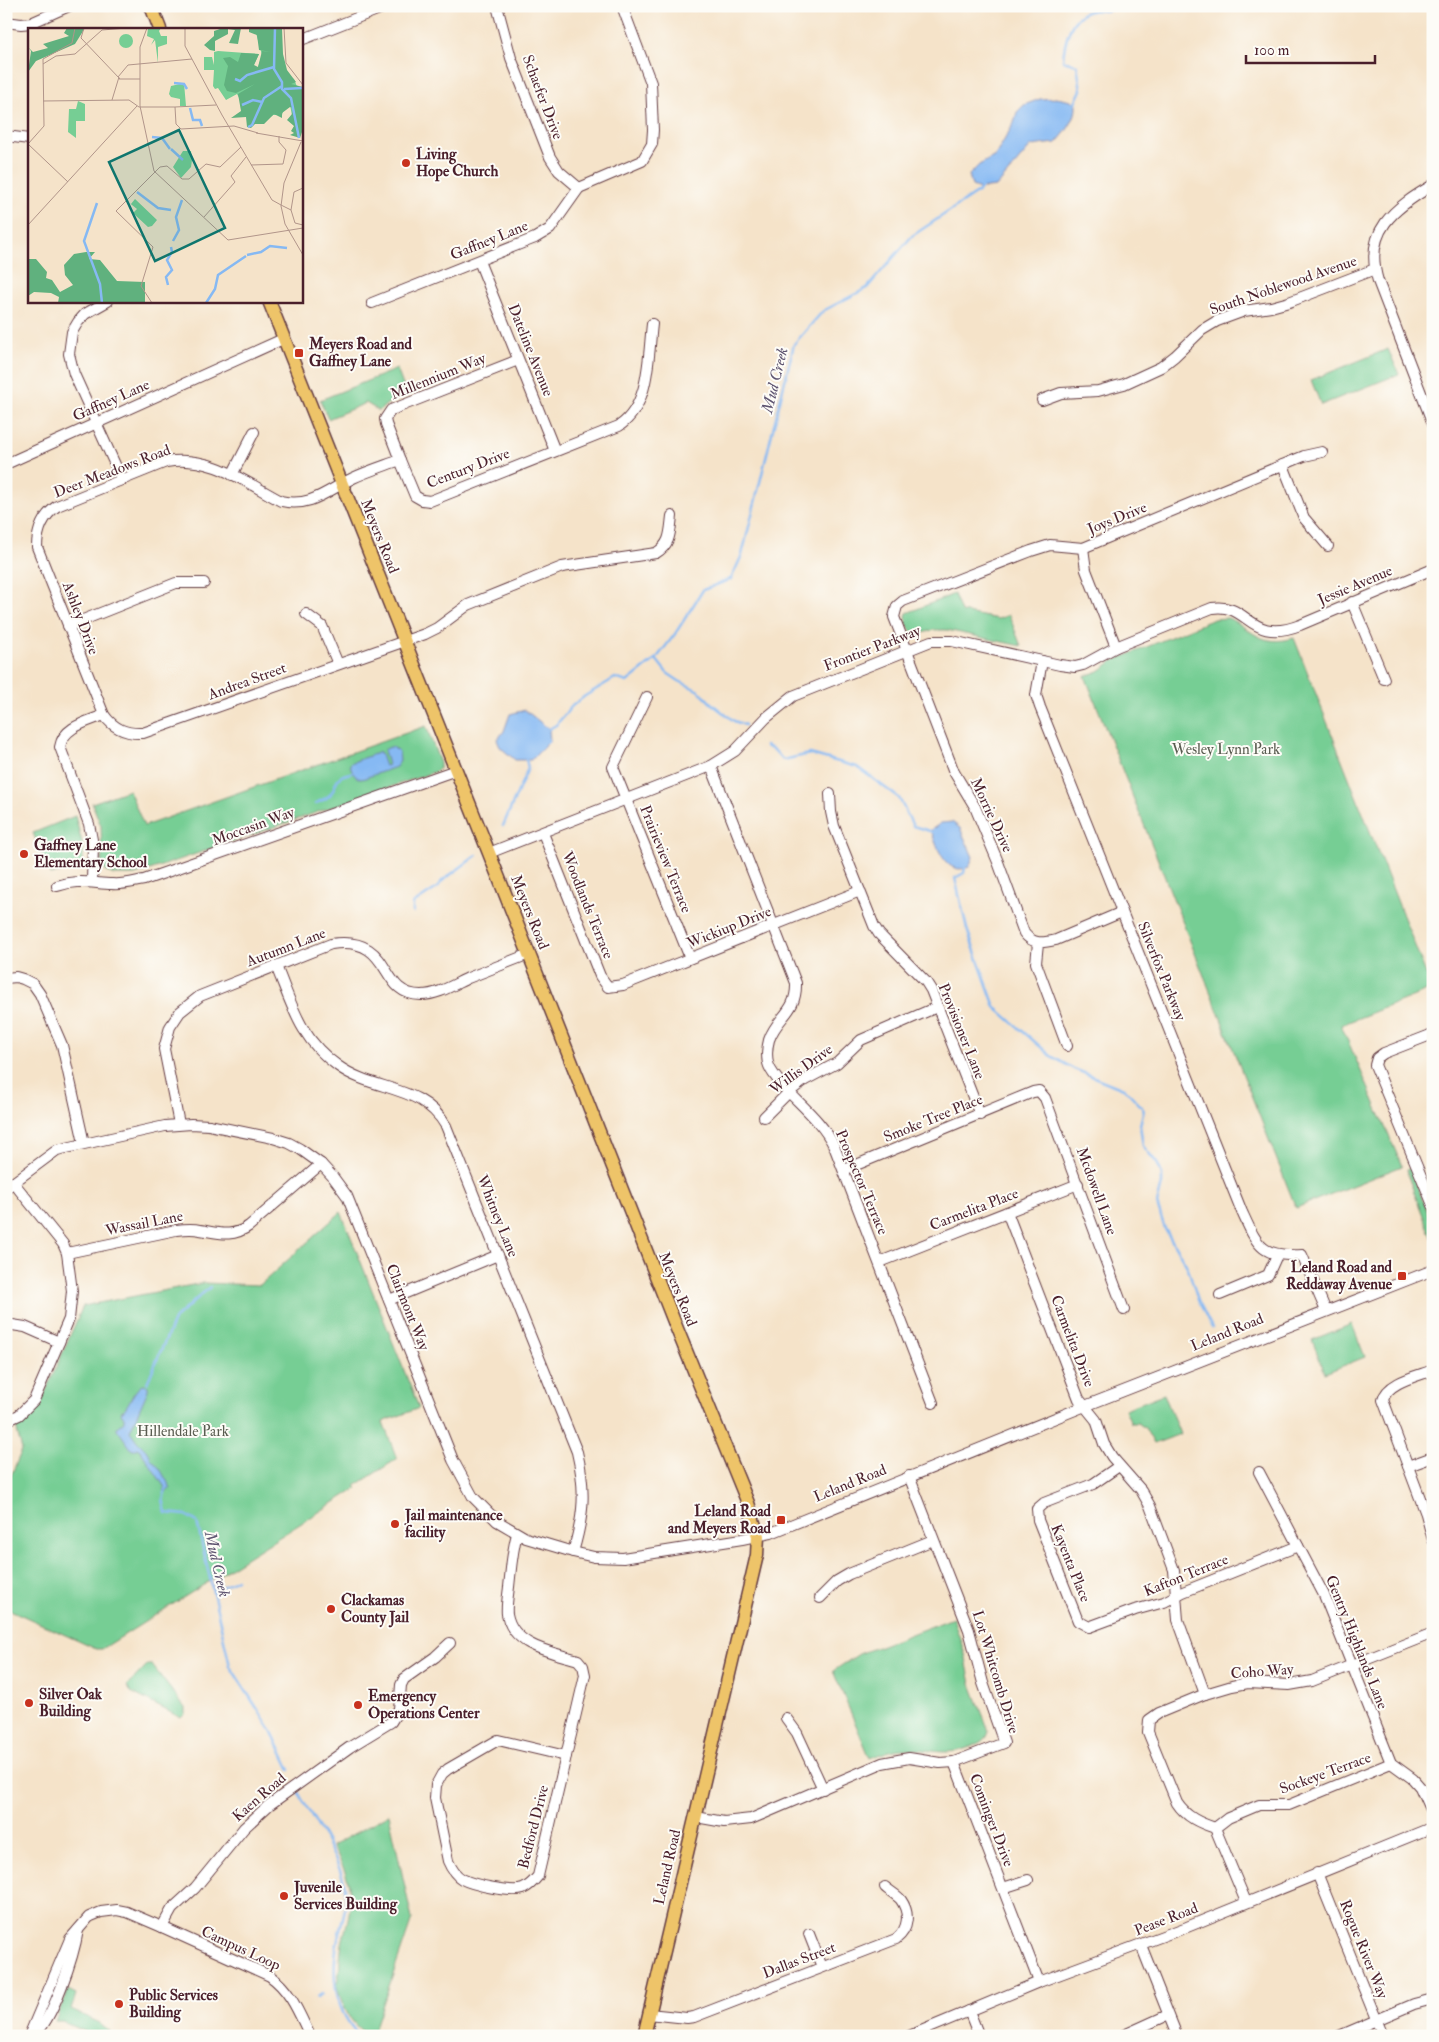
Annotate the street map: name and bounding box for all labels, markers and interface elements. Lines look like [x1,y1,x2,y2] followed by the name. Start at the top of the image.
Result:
[28,28,302,302] inset map
[1246,32,1375,64] scale bar
[1254,41,1290,60] text: 100 m
[518,52,567,142] street label: Schaefer Drive
[416,145,498,182] place label: Living Hope Church
[400,157,412,169] marker: Living Hope Church
[448,216,531,265] street label: Gaffney Lane
[1207,251,1359,320] street label: South Noblewood Avenue
[503,301,558,399] street label: Dateline Avenue
[308,335,413,372] place label: Meyers Road and Gaffney Lane
[757,345,793,416] water label: Mud Creek
[293,347,305,359] marker: Meyers Road and Gaffney Lane
[388,349,489,404] street label: Millennium Way
[70,375,153,426] street label: Gaffney Lane
[51,440,174,502] street label: Deer Meadows Road
[424,444,512,493] street label: Century Drive
[356,496,403,577] street label: Meyers Road
[1084,498,1150,540] street label: Joys Drive
[1314,561,1396,611] street label: Jessie Avenue
[58,578,103,657] street label: Ashley Drive
[821,621,924,676] street label: Frontier Parkway
[204,658,289,705] street label: Andrea Street
[1171,740,1280,759] park label: Wesley Lynn Park
[966,775,1017,856] street label: Morrie Drive
[209,803,297,850] street label: Moccasin Way
[635,803,696,916] street label: Prairieview Terrace
[34,836,147,873] place label: Gaffney Lane Elementary School
[18,848,30,860] marker: Gaffney Lane Elementary School
[557,848,618,962] street label: Woodlands Terrace
[506,872,553,953] street label: Meyers Road
[683,902,774,954] street label: Wickiup Drive
[1133,919,1190,1024] street label: Silverfox Parkway
[243,924,329,972] street label: Autumn Lane
[934,980,989,1082] street label: Provisioner Lane
[765,1040,837,1099] street label: Willis Drive
[881,1090,986,1147] street label: Smoke Tree Place
[830,1127,892,1238] street label: Prospector Terrace
[1072,1145,1121,1238] street label: Mcdowell Lane
[472,1171,523,1260] street label: Whitney Lane
[927,1184,1021,1235] street label: Carmelita Place
[103,1207,184,1241] street label: Wassail Lane
[654,1249,701,1330] street label: Meyers Road
[1286,1258,1393,1295] place label: Leland Road and Reddaway Avenue
[382,1261,434,1354] street label: Clairmont Way
[1396,1270,1408,1282] marker: Leland Road and Reddaway Avenue
[1046,1293,1099,1390] street label: Carmelita Drive
[1188,1309,1267,1356] street label: Leland Road
[137,1422,229,1441] park label: Hillendale Park
[811,1460,890,1507] street label: Leland Road
[668,1502,772,1539] place label: Leland Road and Meyers Road
[404,1506,503,1543] place label: Jail maintenance facility
[775,1514,787,1526] marker: Leland Road and Meyers Road
[389,1518,401,1530] marker: Jail maintenance facility
[1046,1522,1095,1605] street label: Kayenta Place
[200,1528,234,1599] water label: Mud Creek
[1141,1550,1231,1601] street label: Kafton Terrace
[1321,1572,1392,1712] street label: Gentry Highlands Lane
[341,1591,409,1628] place label: Clackamas County Jail
[325,1603,337,1615] marker: Clackamas County Jail
[968,1608,1023,1736] street label: Lot Whitcomb Drive
[1230,1660,1294,1683] street label: Coho Way
[39,1685,103,1722] place label: Silver Oak Building
[368,1687,480,1724] place label: Emergency Operations Center
[23,1697,35,1709] marker: Silver Oak Building
[352,1699,364,1711] marker: Emergency Operations Center
[1277,1748,1373,1799] street label: Sockeye Terrace
[229,1768,291,1826] street label: Kaen Road
[965,1771,1018,1869] street label: Cominger Drive
[514,1783,553,1871] street label: Bedford Drive
[650,1827,686,1907] street label: Leland Road
[293,1878,398,1915] place label: Juvenile Services Building
[278,1890,290,1902] marker: Juvenile Services Building
[1335,1897,1392,2002] street label: Rogue River Way
[1132,1898,1201,1940] street label: Pease Road
[198,1922,284,1976] street label: Campus Loop
[760,1938,839,1983] street label: Dallas Street
[129,1986,218,2023] place label: Public Services Building
[113,1998,125,2010] marker: Public Services Building

